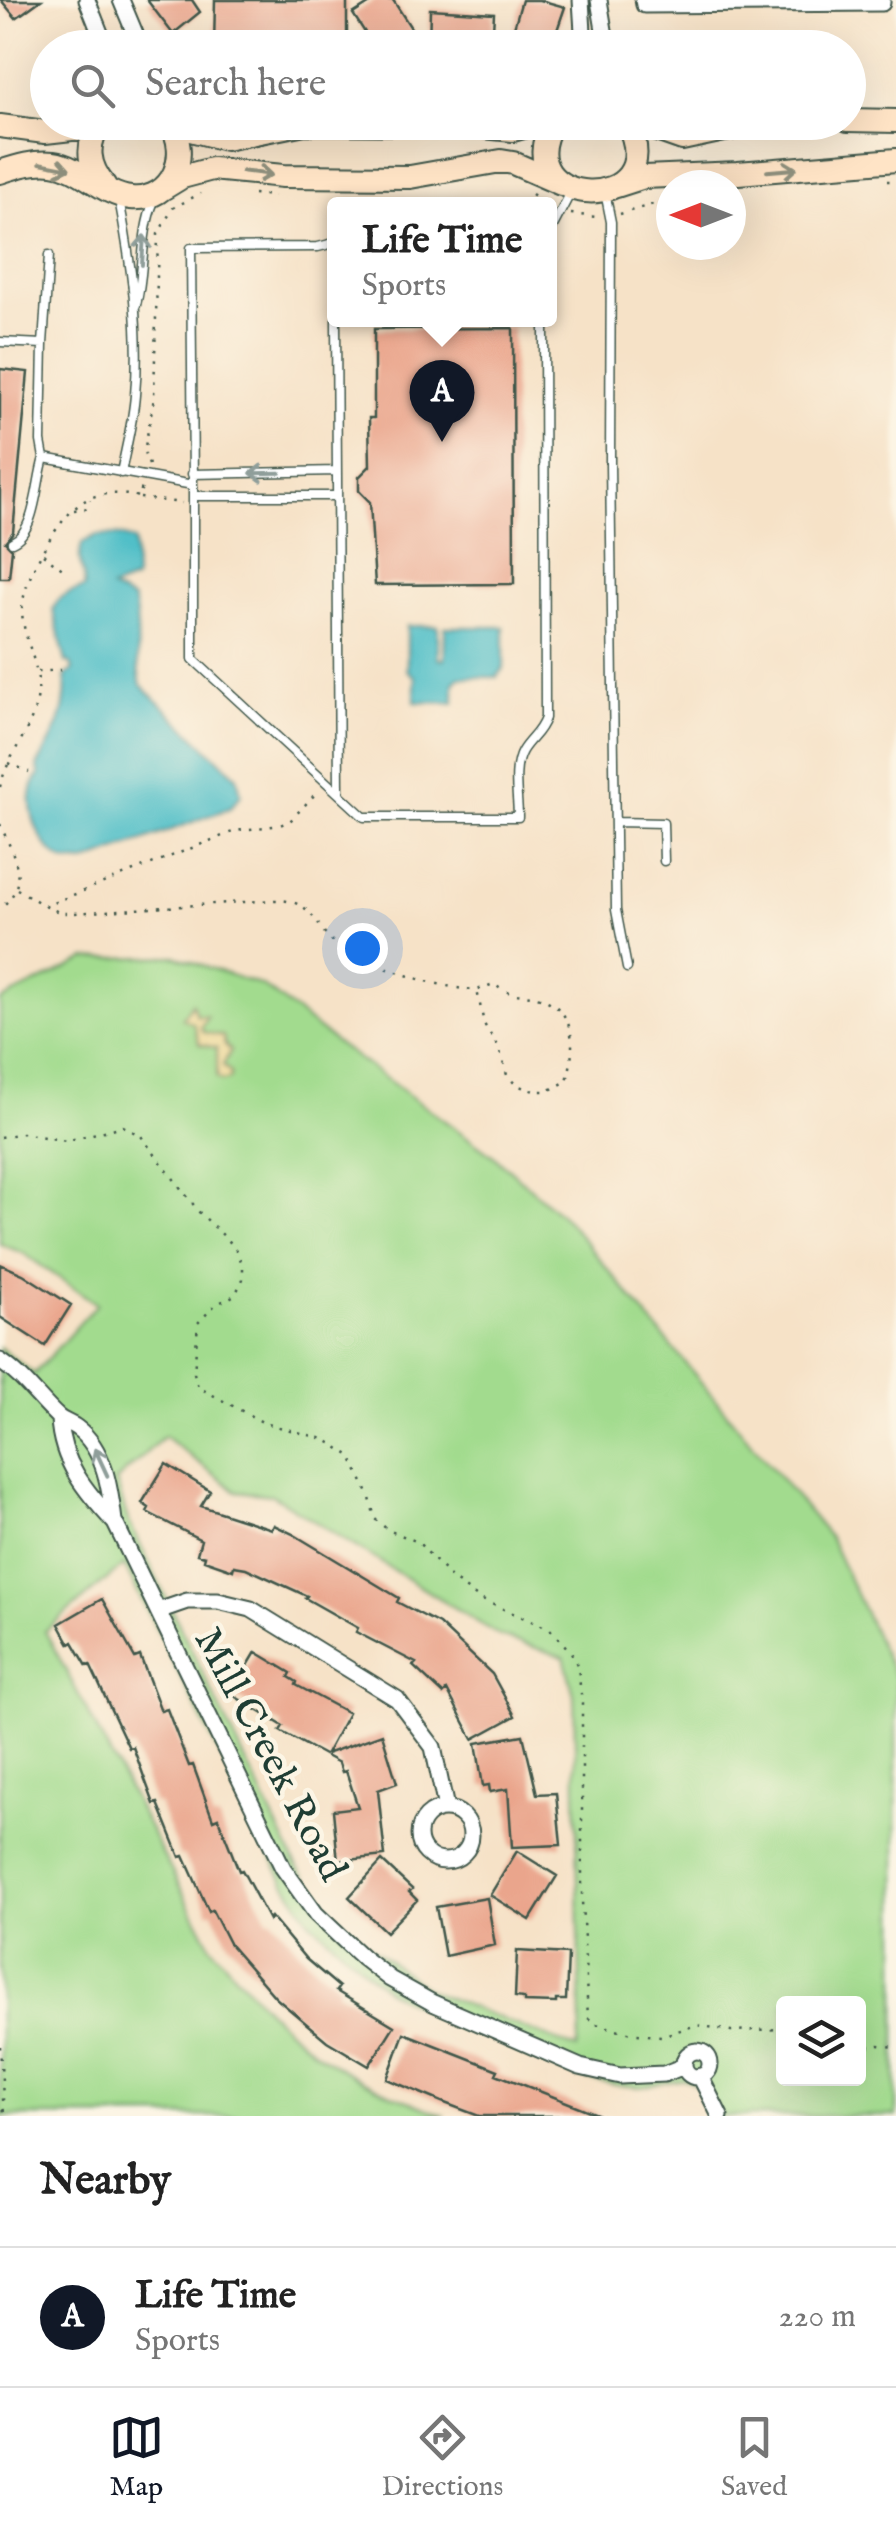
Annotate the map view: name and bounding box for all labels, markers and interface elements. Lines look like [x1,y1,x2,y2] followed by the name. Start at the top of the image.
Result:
[30,30,866,140] search box
[65,58,120,113] icon: search
[145,61,326,109] text: Search here
[38,157,71,176] one-way arrow
[765,160,797,179] one-way arrow
[241,164,273,183] one-way arrow
[656,170,746,260] north arrow
[327,197,557,327] popup
[361,218,523,266] text: Life Time
[134,235,153,267] one-way arrow
[361,266,446,307] text: Sports
[410,360,474,442] pin: A
[249,463,281,482] one-way arrow
[337,923,388,974] your location
[90,1448,109,1478] one-way arrow
[181,1620,357,1891] street label: Mill Creek Road
[776,1996,866,2086] map controls
[776,1996,866,2086] button: layers
[40,2155,171,2208] text: Nearby
[135,2273,296,2321] text: Life Time
[62,2297,83,2338] text: A
[779,2297,856,2338] text: 220 m
[135,2321,220,2362] text: Sports
[109,2410,164,2505] tab: Map
[381,2410,503,2505] tab: Directions
[721,2410,787,2505] tab: Saved

